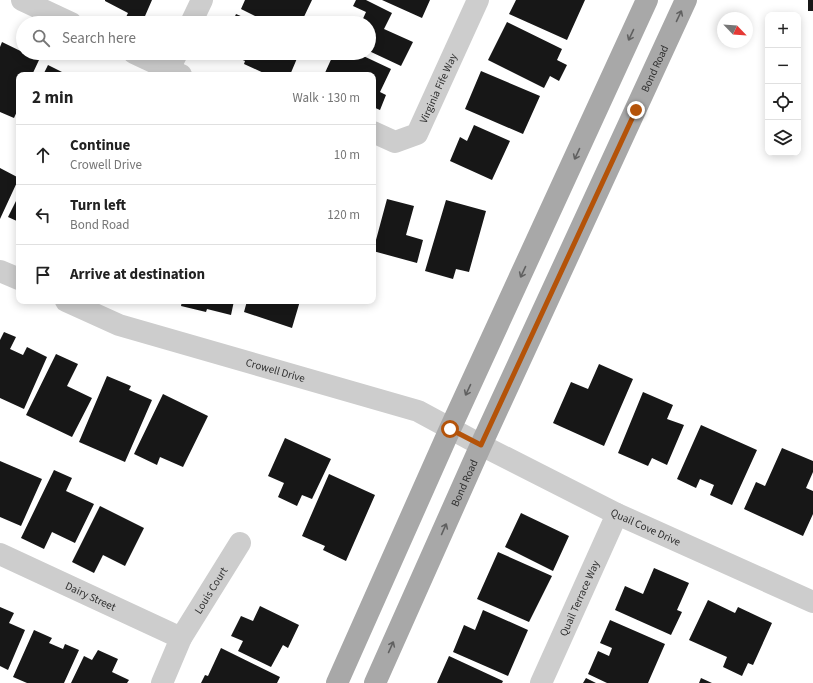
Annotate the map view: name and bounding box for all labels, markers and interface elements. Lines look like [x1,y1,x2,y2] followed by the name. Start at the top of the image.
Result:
[676,10,683,22] one-way arrow
[717,12,753,48] north arrow
[765,12,801,156] map controls
[765,12,801,48] button: +
[16,16,376,60] search box
[30,27,52,49] icon: search
[62,28,136,49] text: Search here
[627,29,634,41] one-way arrow
[637,43,672,95] street label: Bond Road
[765,48,801,84] button: −
[416,51,460,125] street label: Virginia Fife Way
[765,84,801,120] button: locate
[32,86,73,110] text: 2 min
[292,89,360,107] text: Walk · 130 m
[627,101,645,119] route end
[765,120,801,156] button: layers
[70,135,130,156] text: Continue
[32,144,54,166] icon: ahead
[334,146,360,164] text: 10 m
[573,147,580,159] one-way arrow
[70,156,142,174] text: Crowell Drive
[70,195,126,216] text: Turn left
[32,204,54,226] icon: left
[327,206,360,224] text: 120 m
[70,216,130,234] text: Bond Road
[32,264,54,286] icon: arrive
[70,264,205,285] text: Arrive at destination
[518,265,526,277] one-way arrow
[244,354,307,386] street label: Crowell Drive
[464,384,471,396] one-way arrow
[441,420,459,438] route start
[447,457,481,509] street label: Bond Road
[608,505,684,549] street label: Quail Cove Drive
[441,523,448,535] one-way arrow
[556,558,603,639] street label: Quail Terrace Way
[190,564,231,617] street label: Louis Court
[63,578,119,614] street label: Dairy Street
[388,642,395,654] one-way arrow

